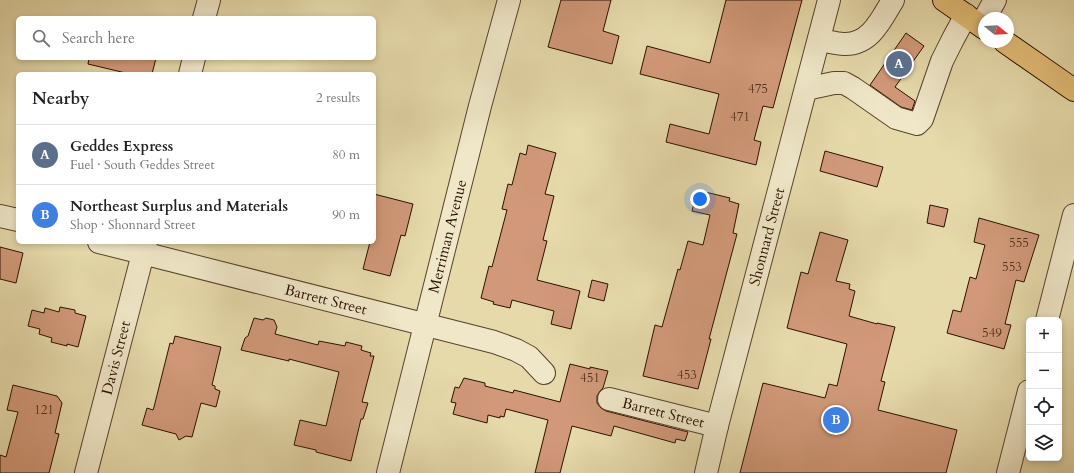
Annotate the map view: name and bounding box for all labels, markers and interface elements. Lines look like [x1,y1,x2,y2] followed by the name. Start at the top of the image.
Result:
[978,12,1014,48] north arrow
[16,16,376,60] search box
[30,27,52,49] icon: search
[62,28,135,48] text: Search here
[886,49,912,79] pin: A
[748,80,768,98] house number: 475
[32,87,89,110] text: Nearby
[316,89,360,107] text: 2 results
[730,108,750,126] house number: 471
[70,136,173,156] text: Geddes Express
[40,146,50,164] text: A
[332,146,360,164] text: 80 m
[70,156,215,174] text: Fuel · South Geddes Street
[423,177,471,295] street label: Merriman Avenue
[744,185,789,288] street label: Shonnard Street
[690,189,710,209] your location
[70,196,288,216] text: Northeast Surplus and Materials
[40,206,50,224] text: B
[332,206,360,224] text: 90 m
[70,216,195,234] text: Shop · Shonnard Street
[1009,234,1029,252] house number: 555
[1002,258,1022,276] house number: 553
[283,279,369,320] street label: Barrett Street
[1026,317,1062,461] map controls
[1026,317,1062,353] button: +
[97,318,135,397] street label: Davis Street
[982,324,1002,342] house number: 549
[1026,353,1062,389] button: −
[677,366,697,384] house number: 453
[580,369,600,387] house number: 451
[1026,389,1062,425] button: locate
[620,393,707,433] street label: Barrett Street
[34,401,54,419] house number: 121
[823,405,849,435] pin: B
[1026,425,1062,461] button: layers

